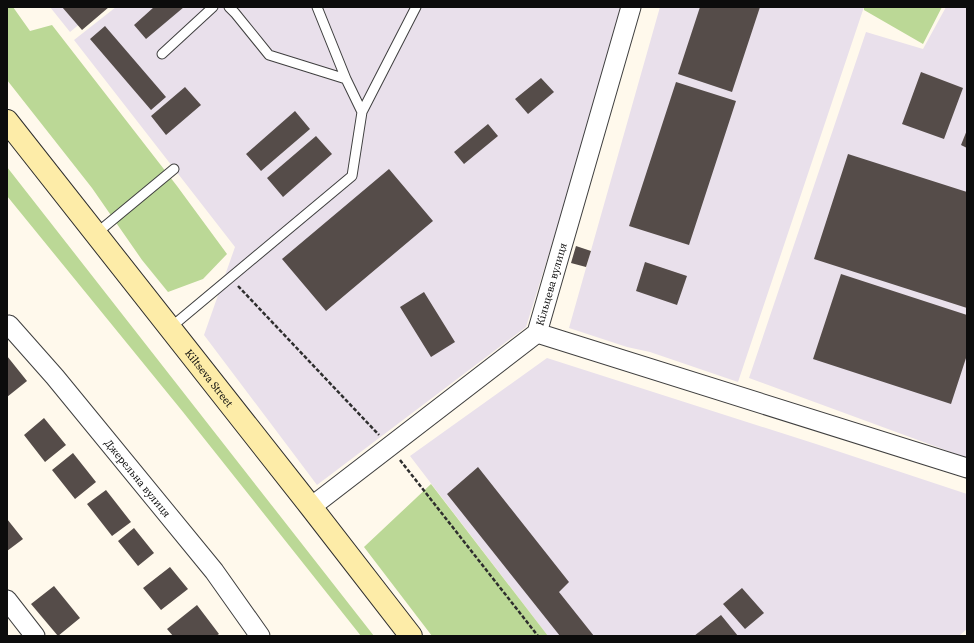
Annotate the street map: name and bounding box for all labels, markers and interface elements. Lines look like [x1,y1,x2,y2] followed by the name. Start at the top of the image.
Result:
[532,241,570,327] street label: Кільцева вулиця
[182,346,237,410] street label: Kiltseva Street
[101,436,174,520] street label: Джерельна вулиця

